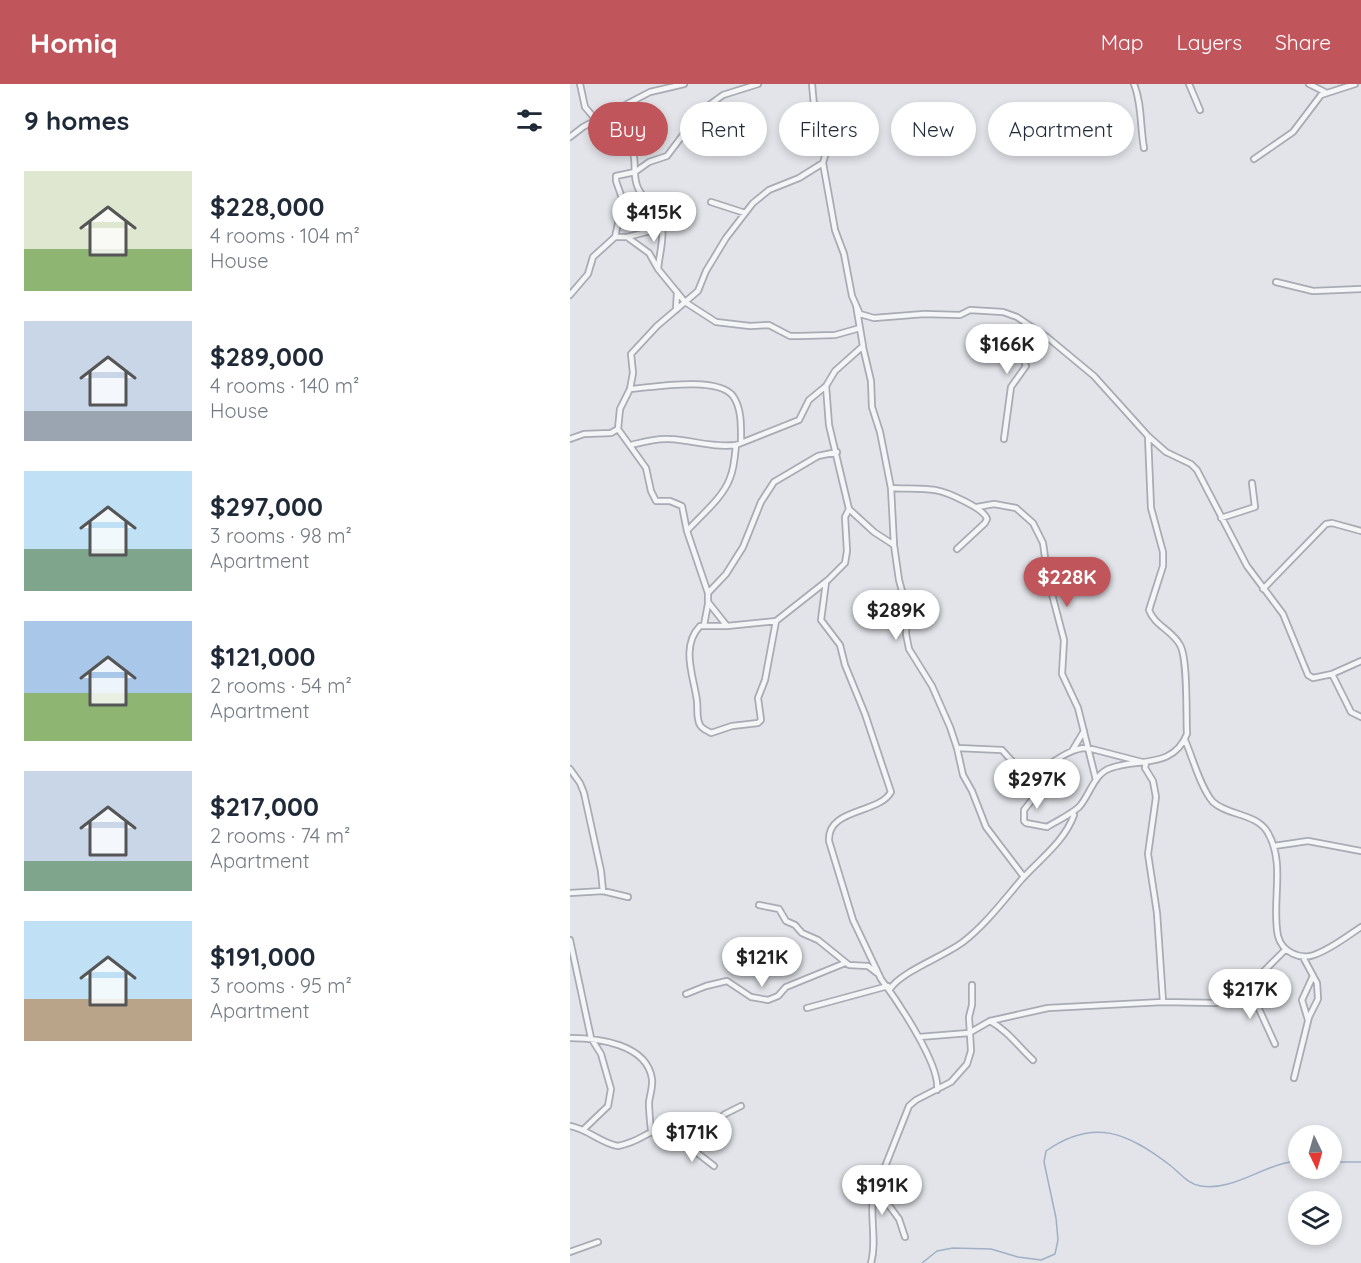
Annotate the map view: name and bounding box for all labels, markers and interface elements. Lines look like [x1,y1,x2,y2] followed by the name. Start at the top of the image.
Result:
[30,25,118,60] text: Homiq
[1101,29,1144,55] text: Map
[1177,29,1242,55] text: Layers
[1275,29,1331,55] text: Share
[588,102,668,156] chip: Buy
[680,102,767,156] chip: Rent
[779,102,879,156] chip: Filters
[891,102,976,156] chip: New
[988,102,1134,156] chip: Apartment
[24,104,129,137] text: 9 homes
[513,104,546,137] icon: filters
[210,190,324,223] text: $228,000
[612,192,696,243] pin: $415K
[72,195,144,267] icon: home
[626,199,682,224] text: $415K
[210,223,360,248] text: 4 rooms · 104 m²
[210,248,269,273] text: House
[965,324,1049,375] pin: $166K
[980,331,1034,356] text: $166K
[210,340,324,373] text: $289,000
[72,345,144,417] icon: home
[210,373,359,398] text: 4 rooms · 140 m²
[210,398,269,423] text: House
[210,490,323,523] text: $297,000
[72,495,144,567] icon: home
[210,523,352,548] text: 3 rooms · 98 m²
[210,548,310,573] text: Apartment
[1025,557,1109,608] pin: $228K
[1038,564,1096,589] text: $228K
[854,590,938,641] pin: $289K
[867,597,925,622] text: $289K
[210,640,316,673] text: $121,000
[72,645,144,717] icon: home
[210,673,352,698] text: 2 rooms · 54 m²
[210,698,310,723] text: Apartment
[995,759,1079,810] pin: $297K
[1008,766,1066,791] text: $297K
[210,790,319,823] text: $217,000
[72,795,144,867] icon: home
[210,823,350,848] text: 2 rooms · 74 m²
[210,848,310,873] text: Apartment
[720,937,804,988] pin: $121K
[210,940,316,973] text: $191,000
[736,944,788,969] text: $121K
[72,945,144,1017] icon: home
[1208,969,1292,1020] pin: $217K
[210,973,352,998] text: 3 rooms · 95 m²
[1222,976,1278,1001] text: $217K
[210,998,310,1023] text: Apartment
[650,1112,734,1163] pin: $171K
[666,1119,718,1144] text: $171K
[1288,1125,1342,1179] north arrow
[1288,1125,1342,1245] map controls
[840,1165,924,1216] pin: $191K
[856,1172,908,1197] text: $191K
[1288,1191,1342,1245] button: layers

